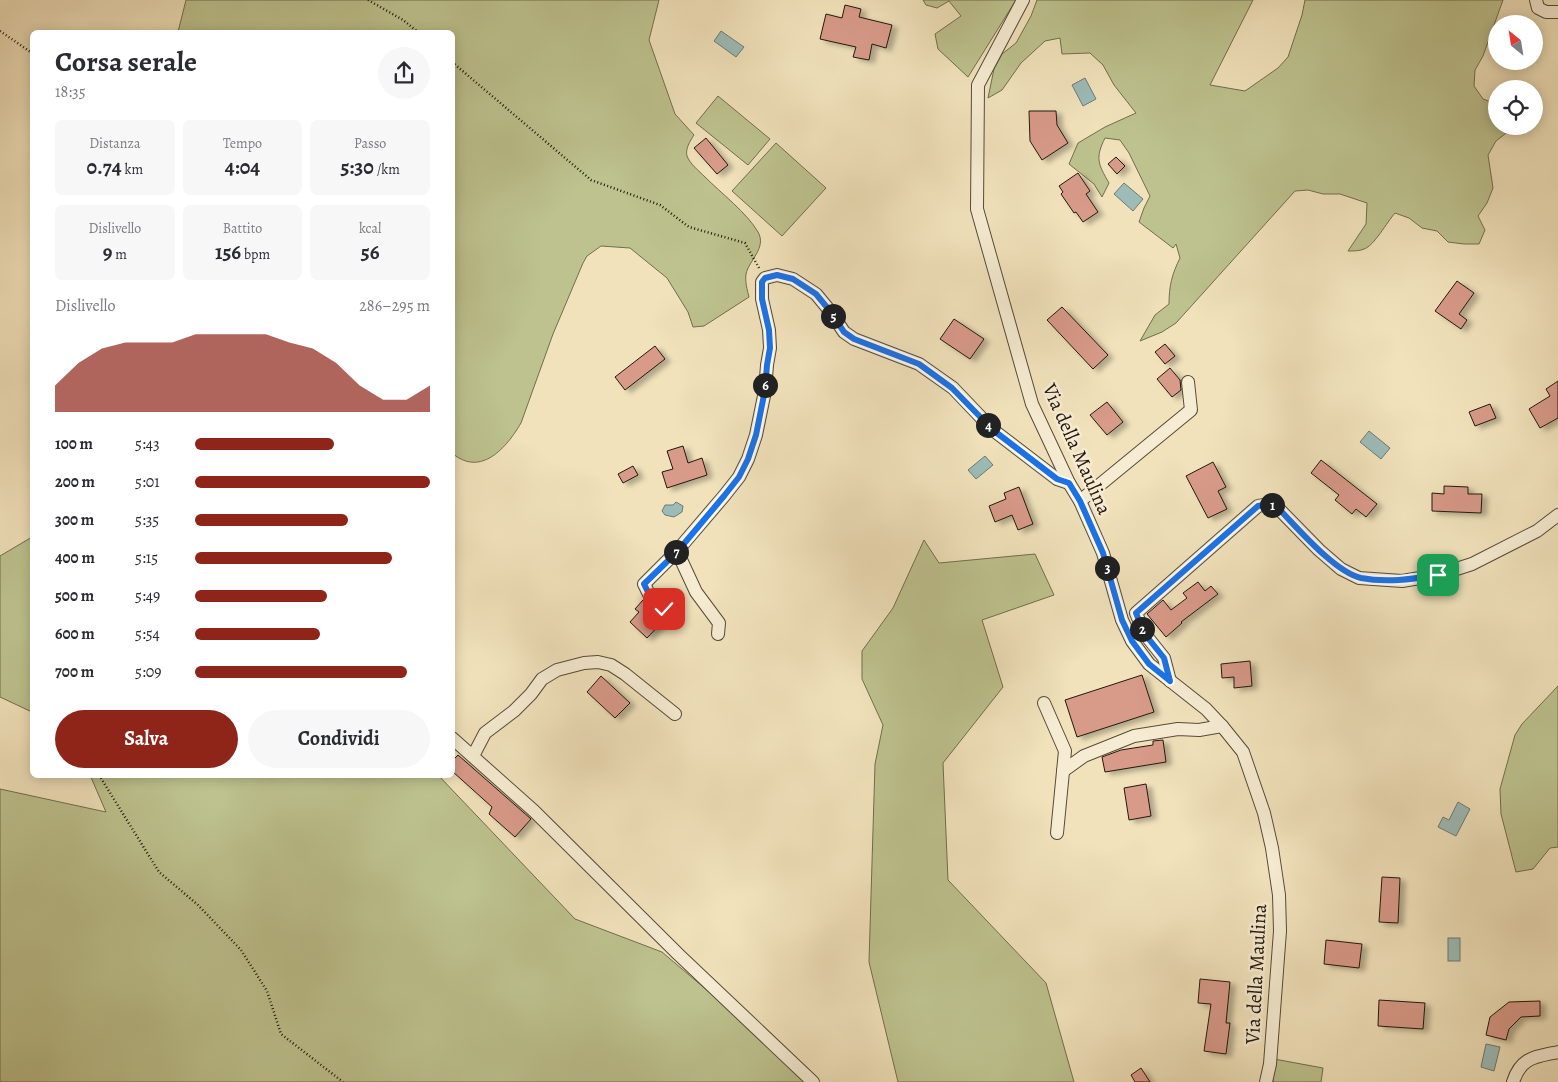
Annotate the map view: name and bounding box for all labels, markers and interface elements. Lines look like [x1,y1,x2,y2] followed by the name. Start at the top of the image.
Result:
[1488,15,1542,70] north arrow
[1488,15,1543,135] map controls
[55,43,197,81] text: Corsa serale
[378,47,430,99] button: share
[1488,80,1543,135] button: locate
[55,81,86,103] text: 18:35
[89,134,140,153] text: Distanza
[223,134,262,153] text: Tempo
[354,134,386,153] text: Passo
[87,153,122,181] text: 0.74
[225,153,260,181] text: 4:04
[340,153,374,181] text: 5:30
[122,160,143,179] text: km
[374,160,400,179] text: /km
[88,219,141,238] text: Dislivello
[223,219,262,238] text: Battito
[359,219,381,238] text: kcal
[103,238,112,266] text: 9
[215,238,241,266] text: 156
[361,238,380,266] text: 56
[112,245,127,264] text: m
[241,245,270,264] text: bpm
[55,295,115,317] text: Dislivello
[359,295,430,317] text: 286–295 m
[820,304,846,328] pin: 5
[831,307,836,326] text: 5
[752,372,778,398] pin: 6
[762,376,769,395] text: 6
[1036,378,1118,519] street label: Via della Maulina
[976,412,1000,438] pin: 4
[985,416,992,435] text: 4
[55,433,93,455] text: 100 m
[135,433,160,455] text: 5:43
[55,471,95,493] text: 200 m
[135,471,160,493] text: 5:01
[1260,492,1284,518] pin: 1
[1270,496,1275,515] text: 1
[55,509,94,531] text: 300 m
[135,509,159,531] text: 5:35
[664,540,688,564] pin: 7
[674,543,679,562] text: 7
[55,547,95,569] text: 400 m
[135,547,158,569] text: 5:15
[1417,554,1459,596] pin
[1094,556,1120,580] pin: 3
[1104,559,1111,578] text: 3
[1424,561,1452,589] icon: arrive
[55,585,94,607] text: 500 m
[135,585,160,607] text: 5:49
[643,588,685,630] pin
[650,595,678,623] icon: check
[1130,616,1154,642] pin: 2
[1139,620,1146,639] text: 2
[55,623,95,645] text: 600 m
[135,623,160,645] text: 5:54
[55,661,94,683] text: 700 m
[135,661,162,683] text: 5:09
[55,710,238,768] button: Salva
[248,710,430,768] button: Condividi
[1239,902,1273,1046] street label: Via della Maulina

